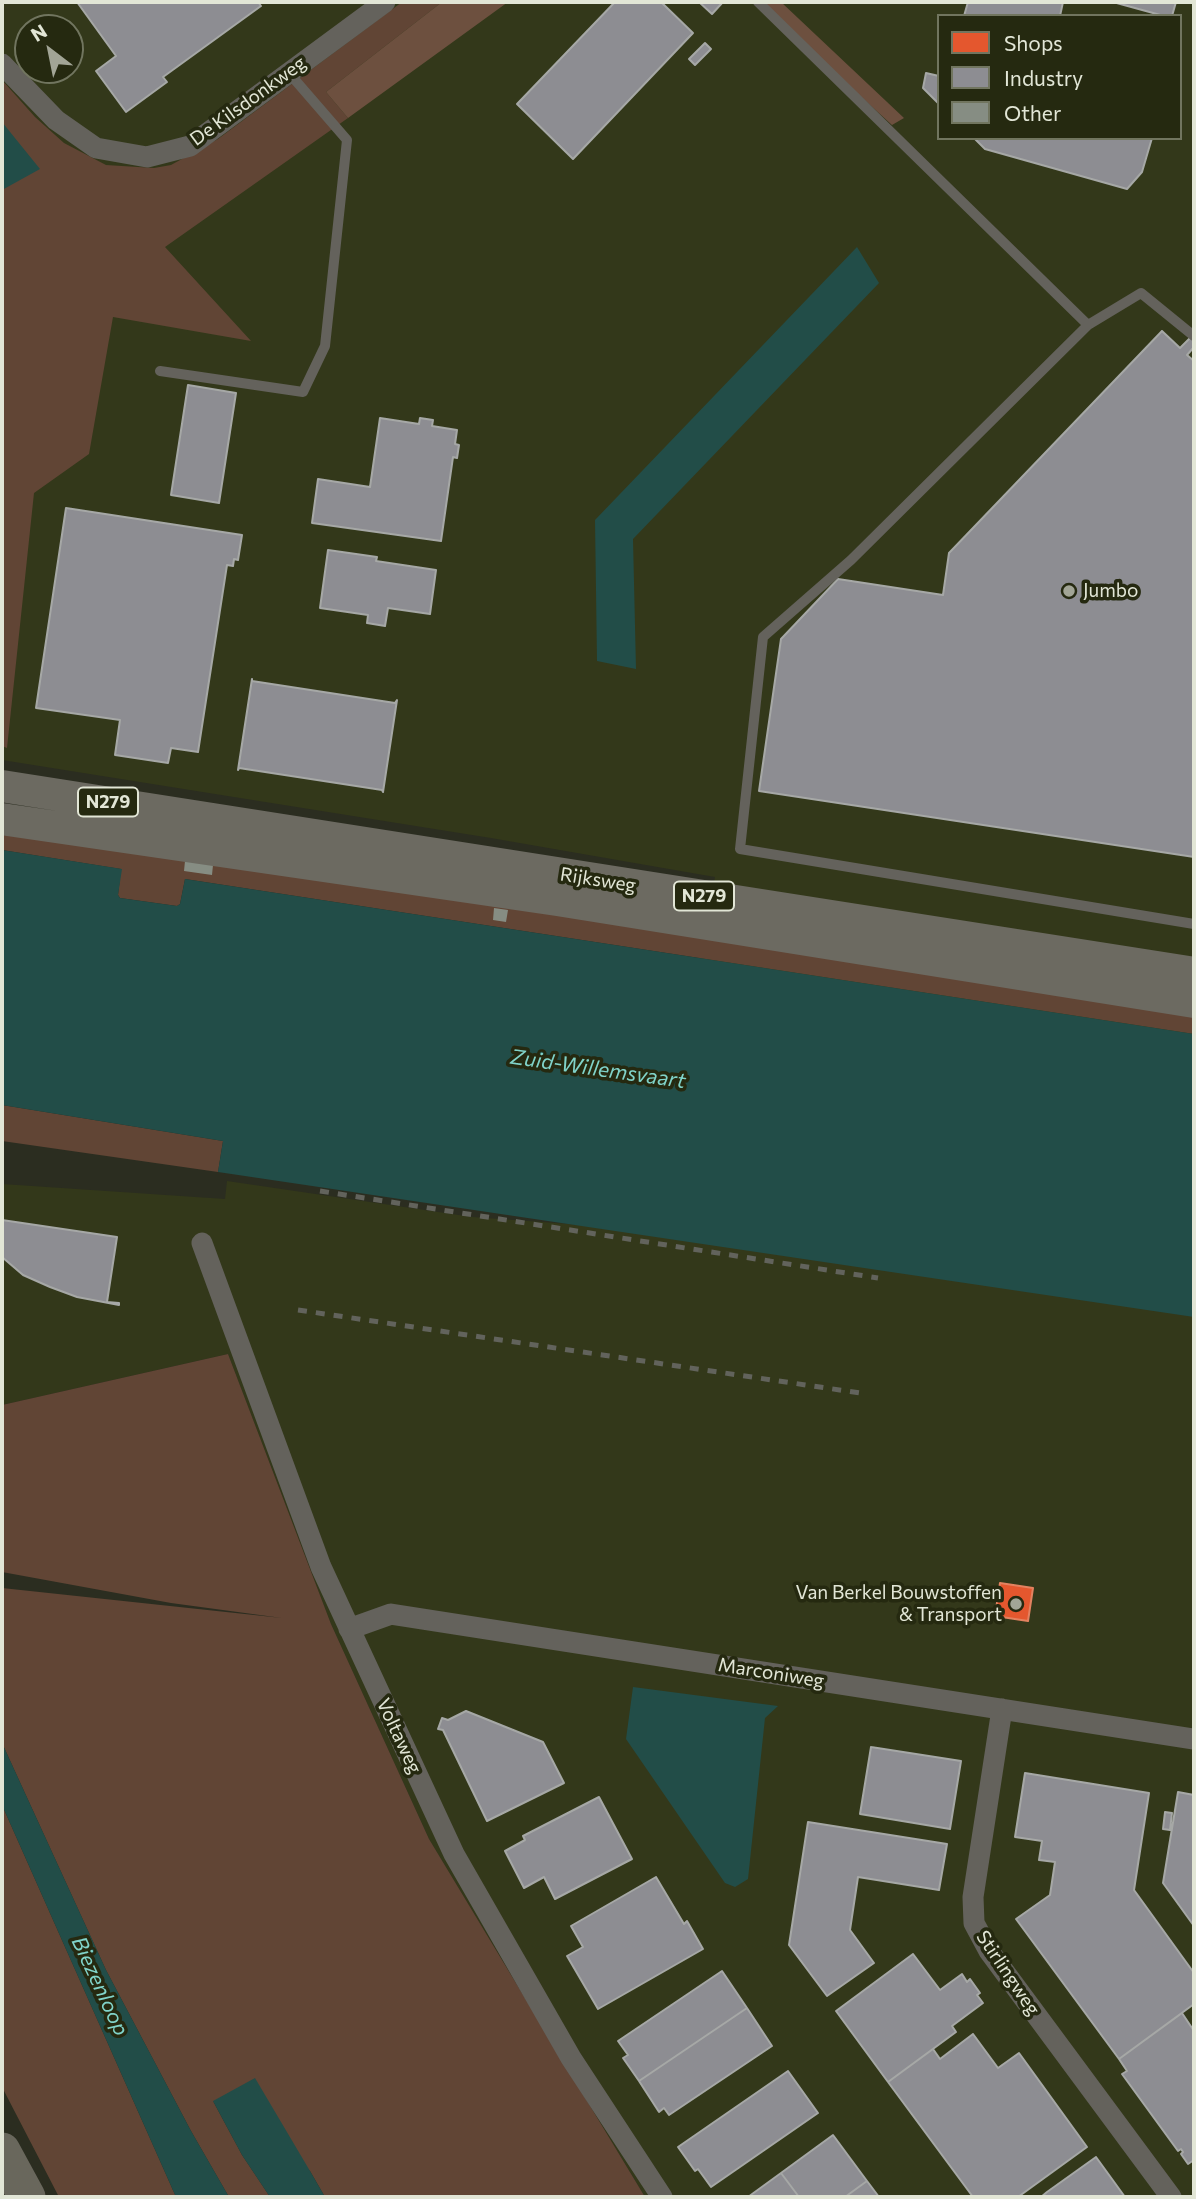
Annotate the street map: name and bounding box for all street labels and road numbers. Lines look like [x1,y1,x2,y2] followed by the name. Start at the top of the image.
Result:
[186,51,310,151] street label: De Kilsdonkweg
[78,788,138,816] road number: N279
[558,863,638,897] street label: Rijksweg
[674,882,734,911] road number: N279
[716,1653,826,1693] street label: Marconiweg
[372,1695,426,1777] street label: Voltaweg
[971,1926,1045,2020] street label: Stirlingweg

